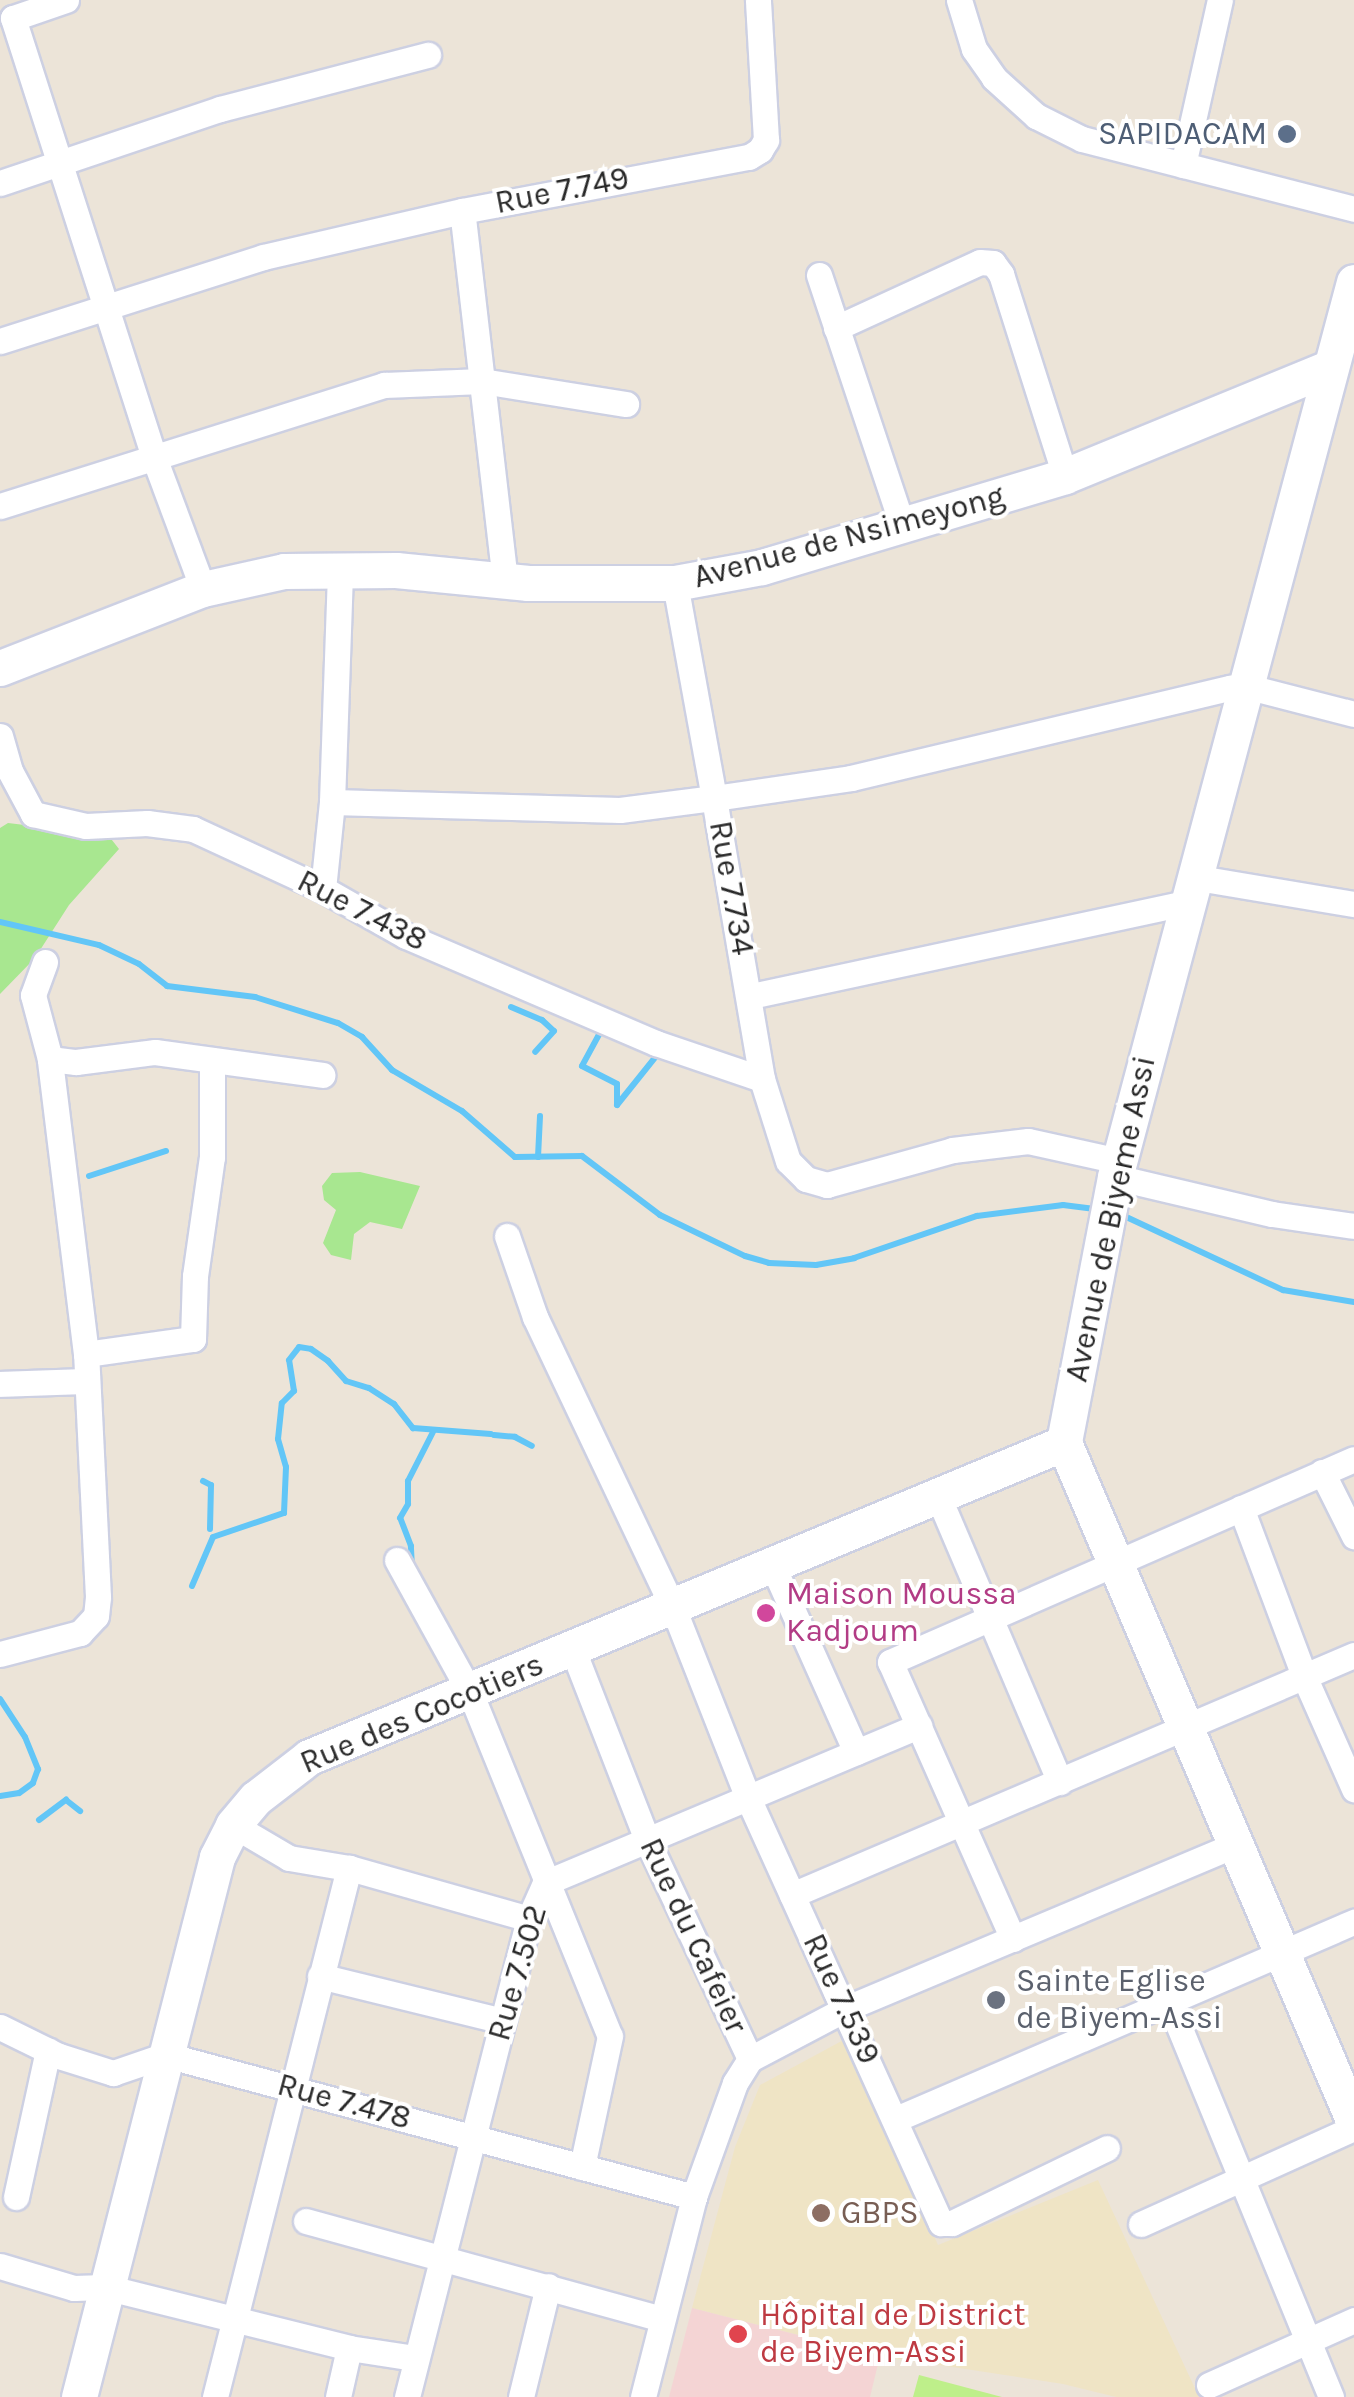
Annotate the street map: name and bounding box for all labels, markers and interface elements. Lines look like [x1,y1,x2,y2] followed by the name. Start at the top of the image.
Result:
[1098,115,1267,153] place label: SAPIDACAM
[1276,123,1298,145] marker: SAPIDACAM
[492,159,632,223] street label: Rue 7.749
[689,477,1009,597] street label: Avenue de Nsimeyong
[700,818,762,958] street label: Rue 7.734
[291,862,433,960] street label: Rue 7.438
[1058,1053,1164,1385] street label: Avenue de Biyeme Assi
[786,1576,1017,1651] place label: Maison Moussa Kadjoum
[755,1602,777,1624] marker: Maison Moussa Kadjoum
[295,1645,549,1783] street label: Rue des Cocotiers
[631,1832,755,2040] street label: Rue du Cafeier
[480,1901,556,2045] street label: Rue 7.502
[794,1928,888,2070] street label: Rue 7.539
[1016,1963,1222,2038] place label: Sainte Eglise de Biyem-Assi
[985,1989,1007,2011] marker: Sainte Eglise de Biyem-Assi
[273,2066,415,2138] street label: Rue 7.478
[841,2194,919,2232] place label: GBPS
[810,2202,832,2224] marker: GBPS
[760,2297,1025,2372] place label: Hôpital de District de Biyem-Assi
[725,2321,751,2347] marker: Hôpital de District de Biyem-Assi

